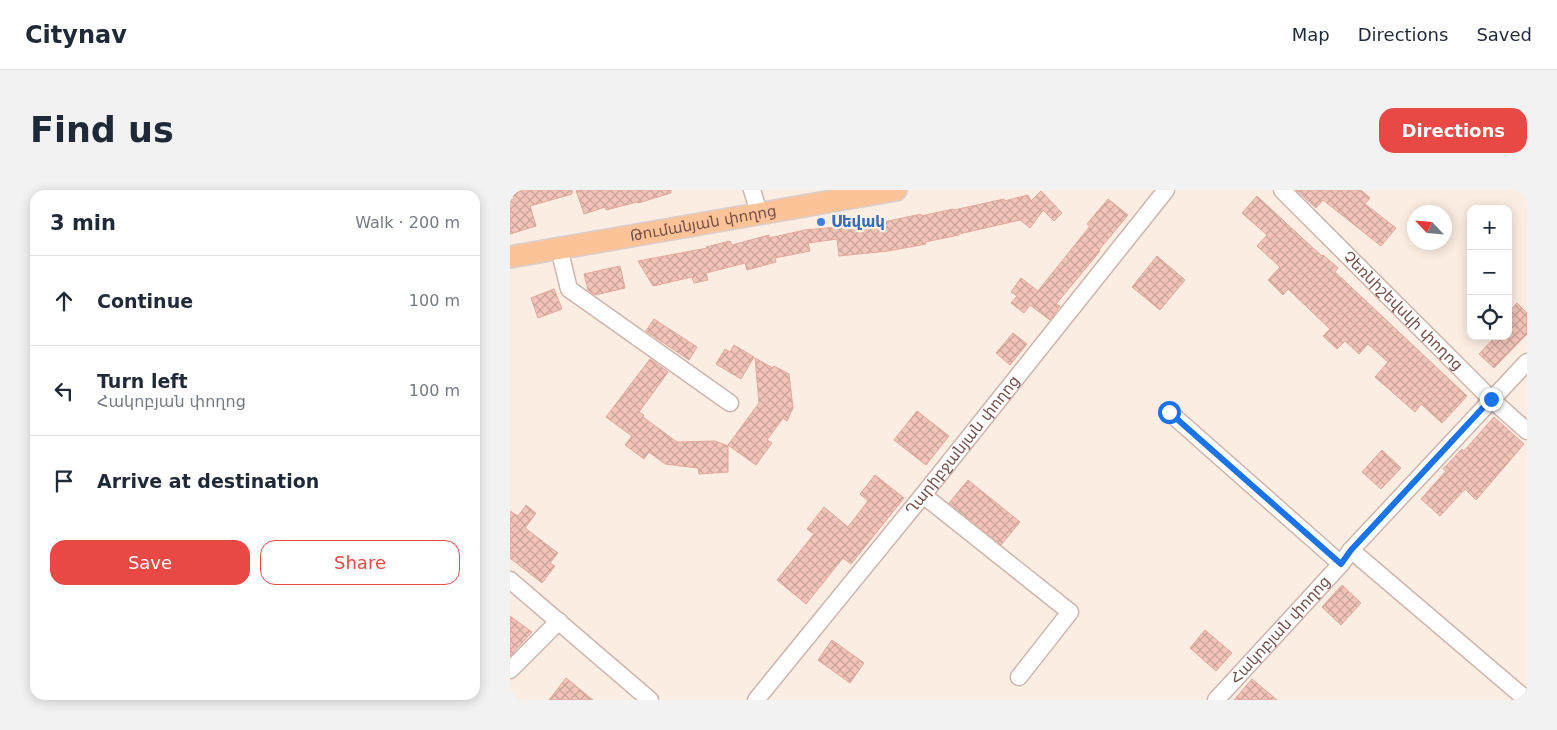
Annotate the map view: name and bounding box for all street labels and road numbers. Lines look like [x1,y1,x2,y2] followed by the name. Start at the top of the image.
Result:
[629,202,778,245] street label: Թումանյան փողոց
[1339,247,1466,374] street label: Չեռնիշեվսկի փողոց
[902,372,1023,518] street label: Ղարիբջանյան փողոց
[1226,573,1334,688] street label: Հակոբյան փողոց

